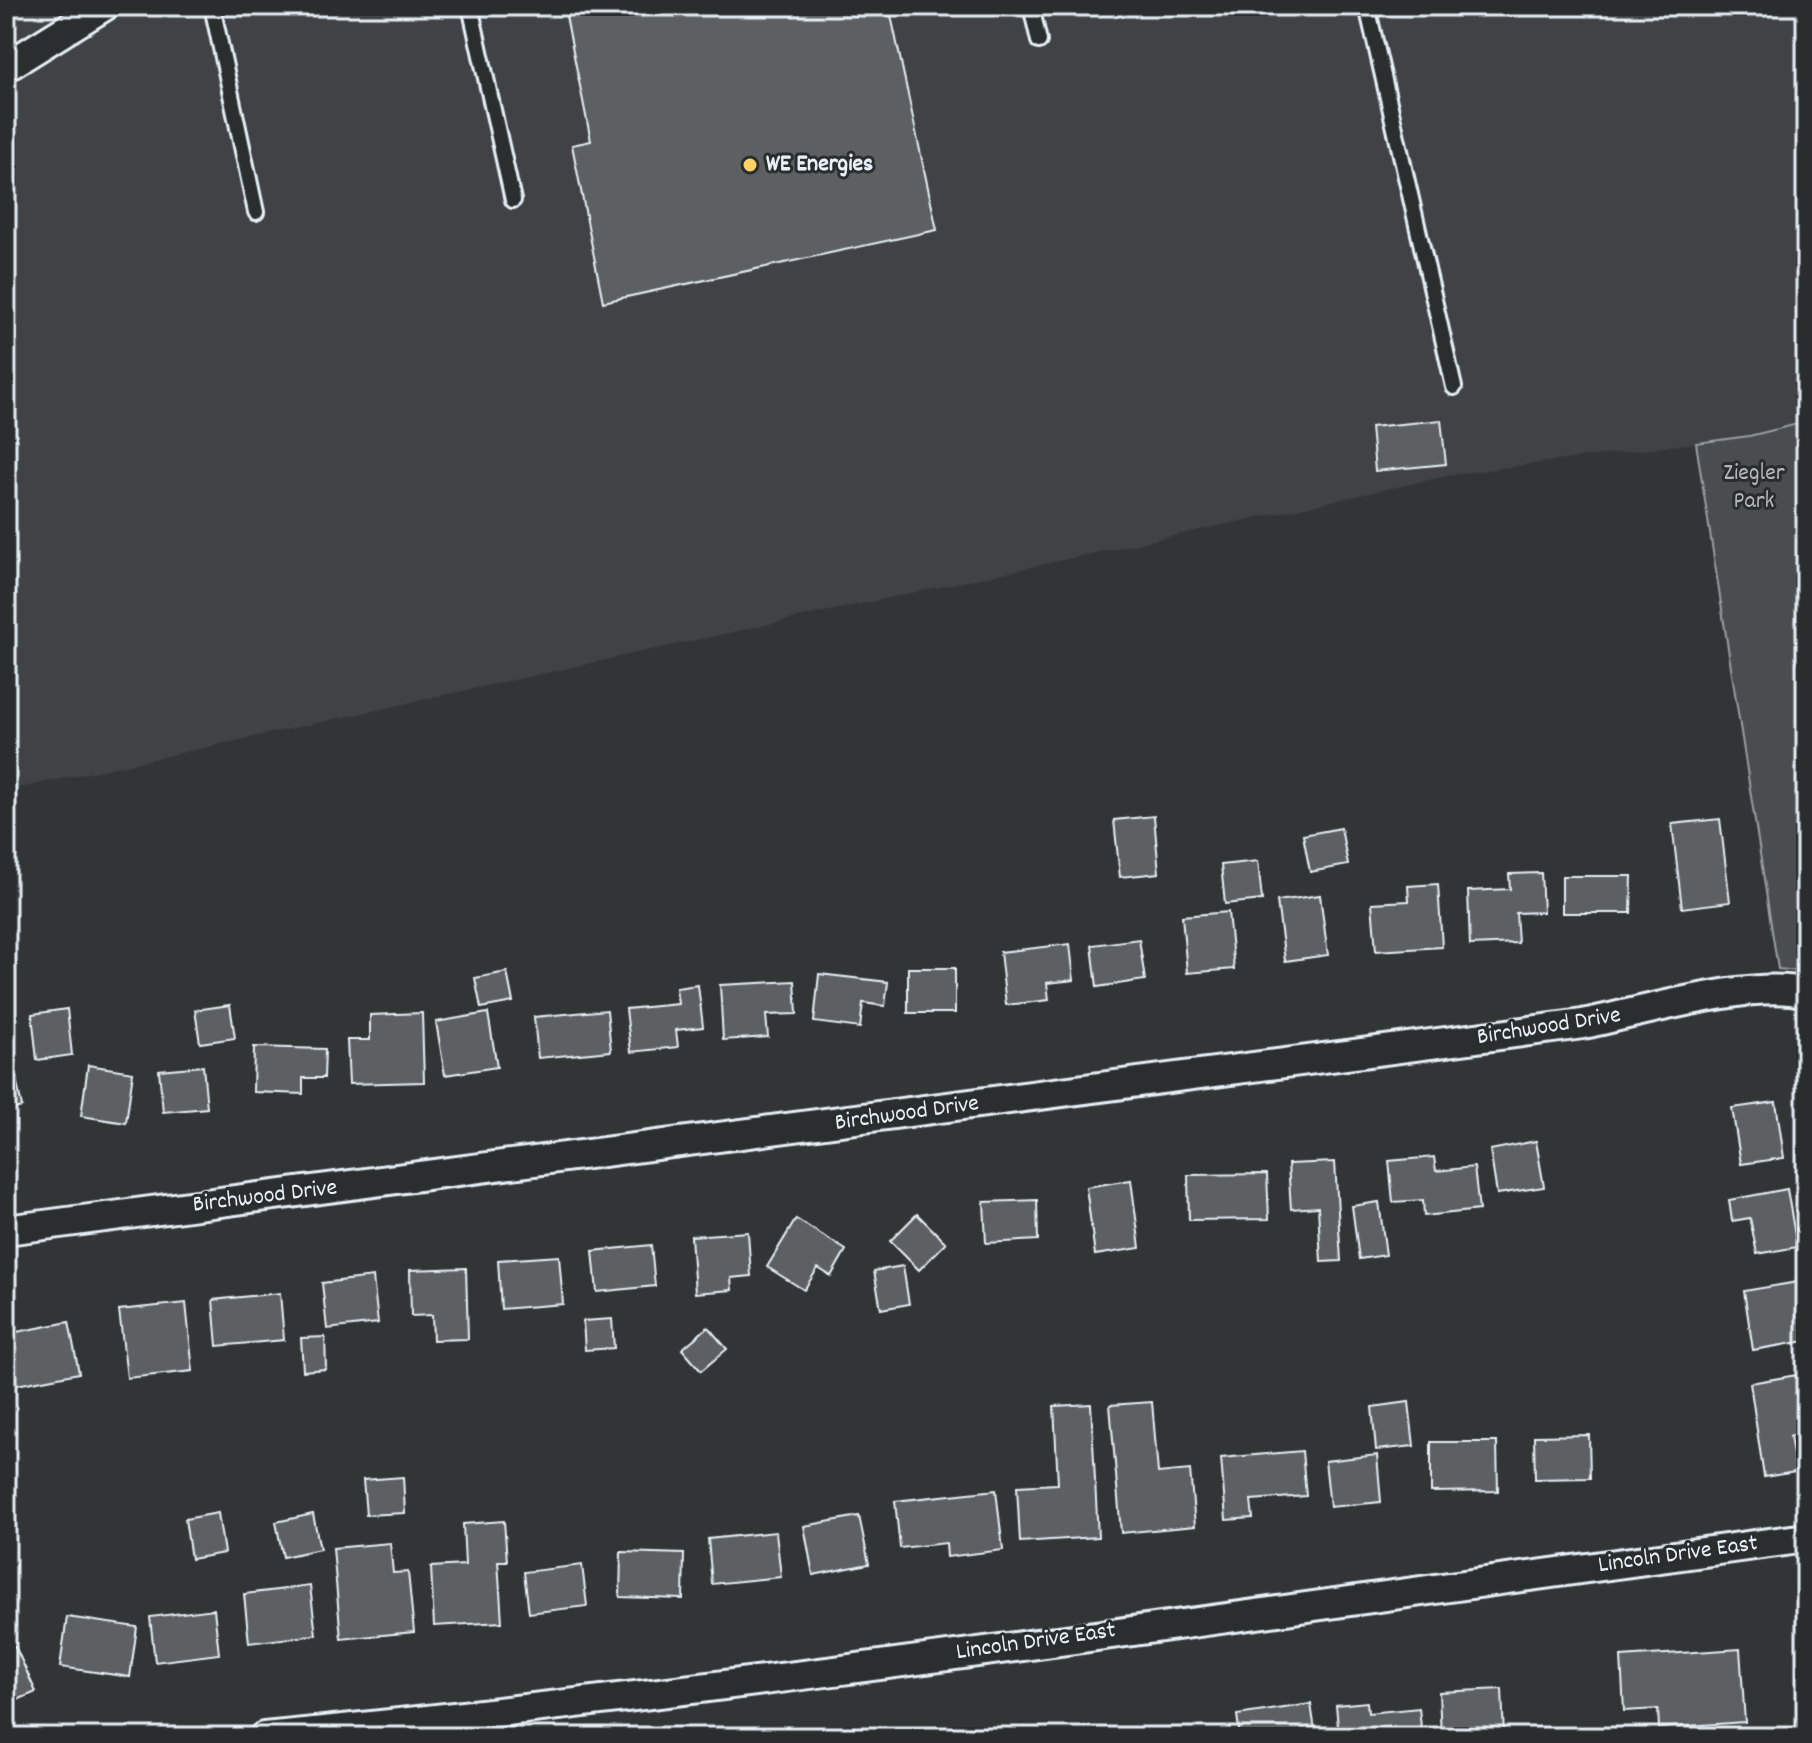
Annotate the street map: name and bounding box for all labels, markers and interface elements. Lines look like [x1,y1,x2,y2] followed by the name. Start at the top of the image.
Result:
[766,148,873,182] place label: WE Energies
[741,156,759,174] marker: WE Energies
[1723,457,1785,519] park label: Ziegler Park
[1475,999,1623,1055] street label: Birchwood Drive
[833,1087,981,1141] street label: Birchwood Drive
[191,1171,339,1223] street label: Birchwood Drive
[1596,1527,1760,1583] street label: Lincoln Drive East
[954,1614,1118,1670] street label: Lincoln Drive East

